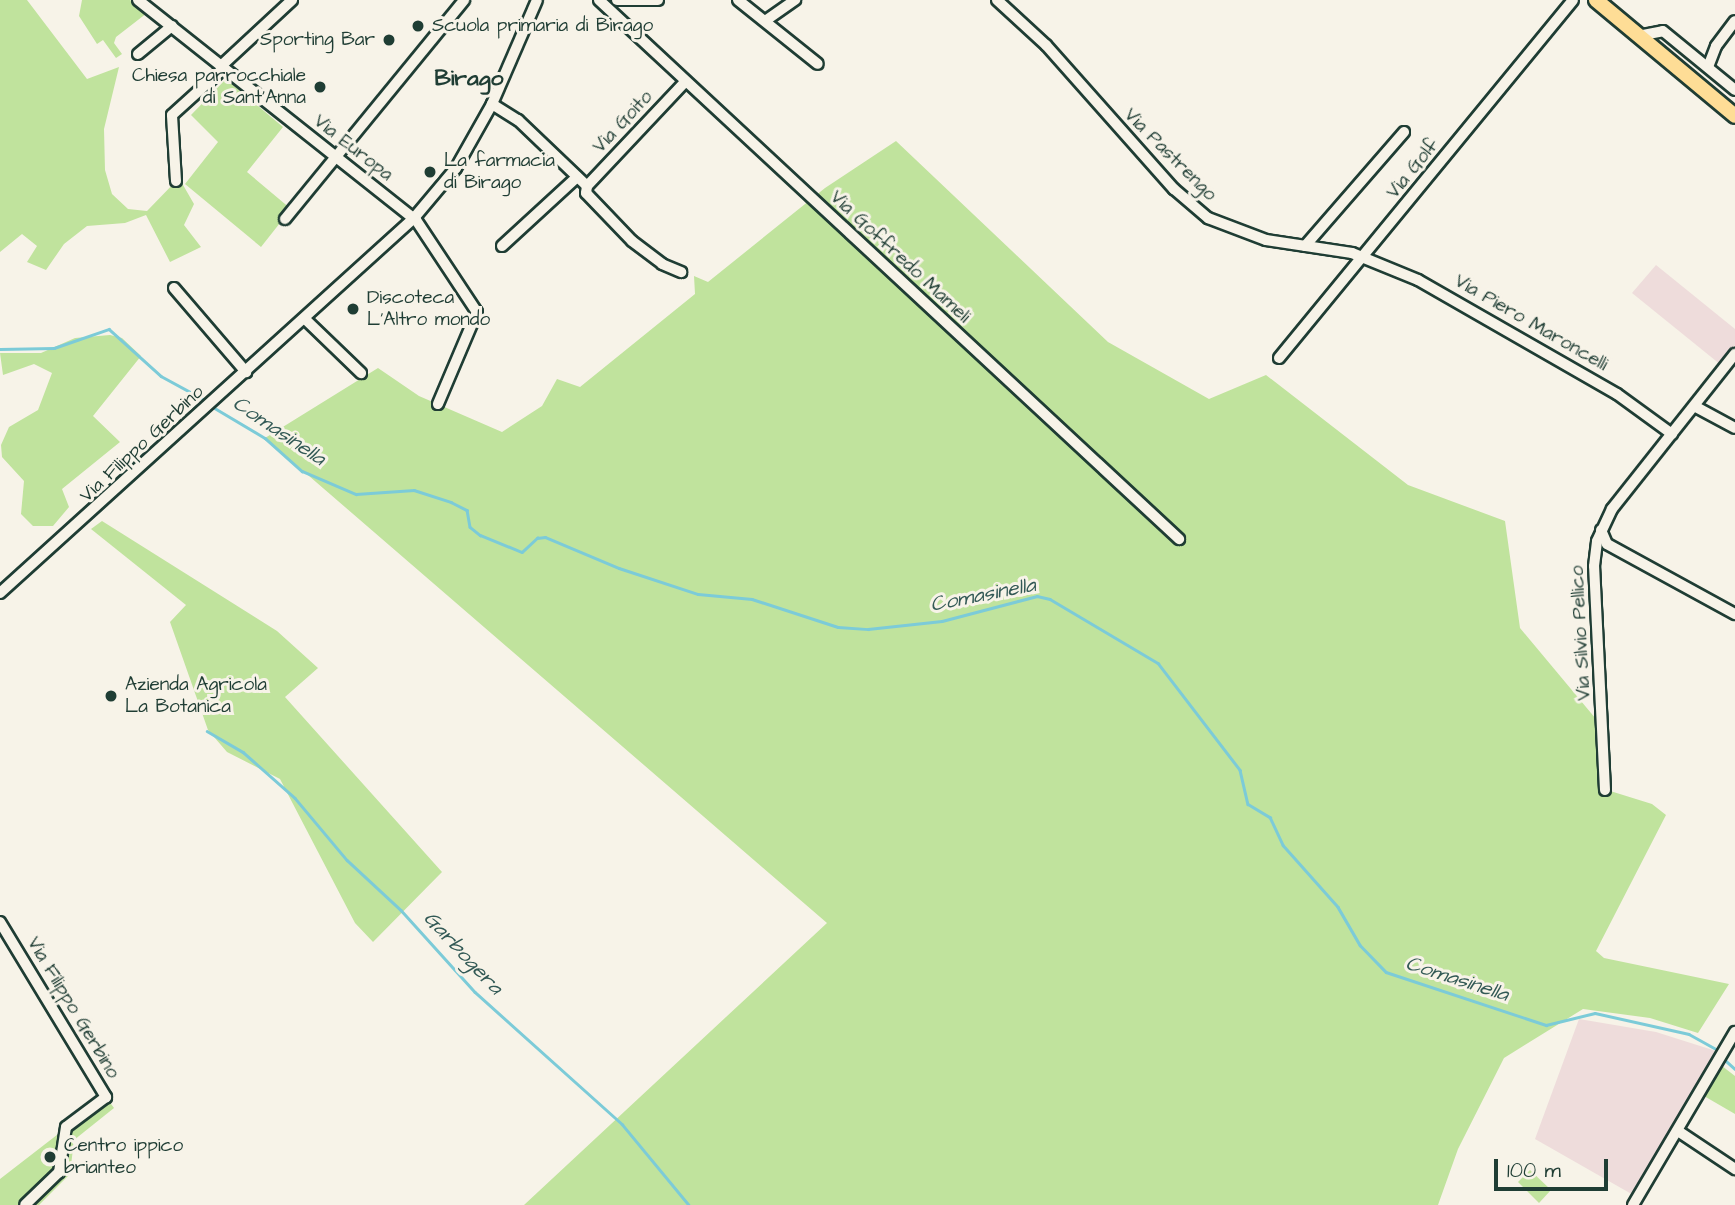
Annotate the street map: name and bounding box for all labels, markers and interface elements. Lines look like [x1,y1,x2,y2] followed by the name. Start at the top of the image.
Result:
[432,15,653,37] place label: Scuola primaria di Birago
[410,18,426,34] marker: Scuola primaria di Birago
[260,29,375,51] place label: Sporting Bar
[381,32,397,48] marker: Sporting Bar
[434,64,504,92] district label: Birago
[132,65,306,109] place label: Chiesa parrocchiale di Sant'Anna
[312,79,328,95] marker: Chiesa parrocchiale di Sant'Anna
[588,86,658,158] street label: Via Goito
[1119,104,1221,206] street label: Via Pastrengo
[309,110,397,186] street label: Via Europa
[1382,135,1444,203] street label: Via Golf
[444,150,555,194] place label: La farmacia di Birago
[422,164,438,180] marker: La farmacia di Birago
[825,186,975,328] street label: Via Goffredo Mameli
[1450,270,1612,376] street label: Via Piero Maroncelli
[367,287,490,331] place label: Discoteca L'Altro mondo
[345,301,361,317] marker: Discoteca L'Altro mondo
[75,381,209,507] street label: Via Filippo Gerbino
[228,391,330,471] water label: Comasinella
[1566,565,1596,701] street label: Via Silvio Pellico
[928,572,1038,618] water label: Comasinella
[125,674,267,718] place label: Azienda Agricola La Botanica
[103,688,119,704] marker: Azienda Agricola La Botanica
[418,906,508,1000] water label: Garbogera
[22,933,124,1083] street label: Via Filippo Gerbino
[1402,951,1512,1007] water label: Comasinella
[64,1135,183,1179] place label: Centro ippico brianteo
[1497,1146,1611,1190] scale bar
[42,1149,58,1165] marker: Centro ippico brianteo
[1507,1156,1561,1185] text: 100 m

